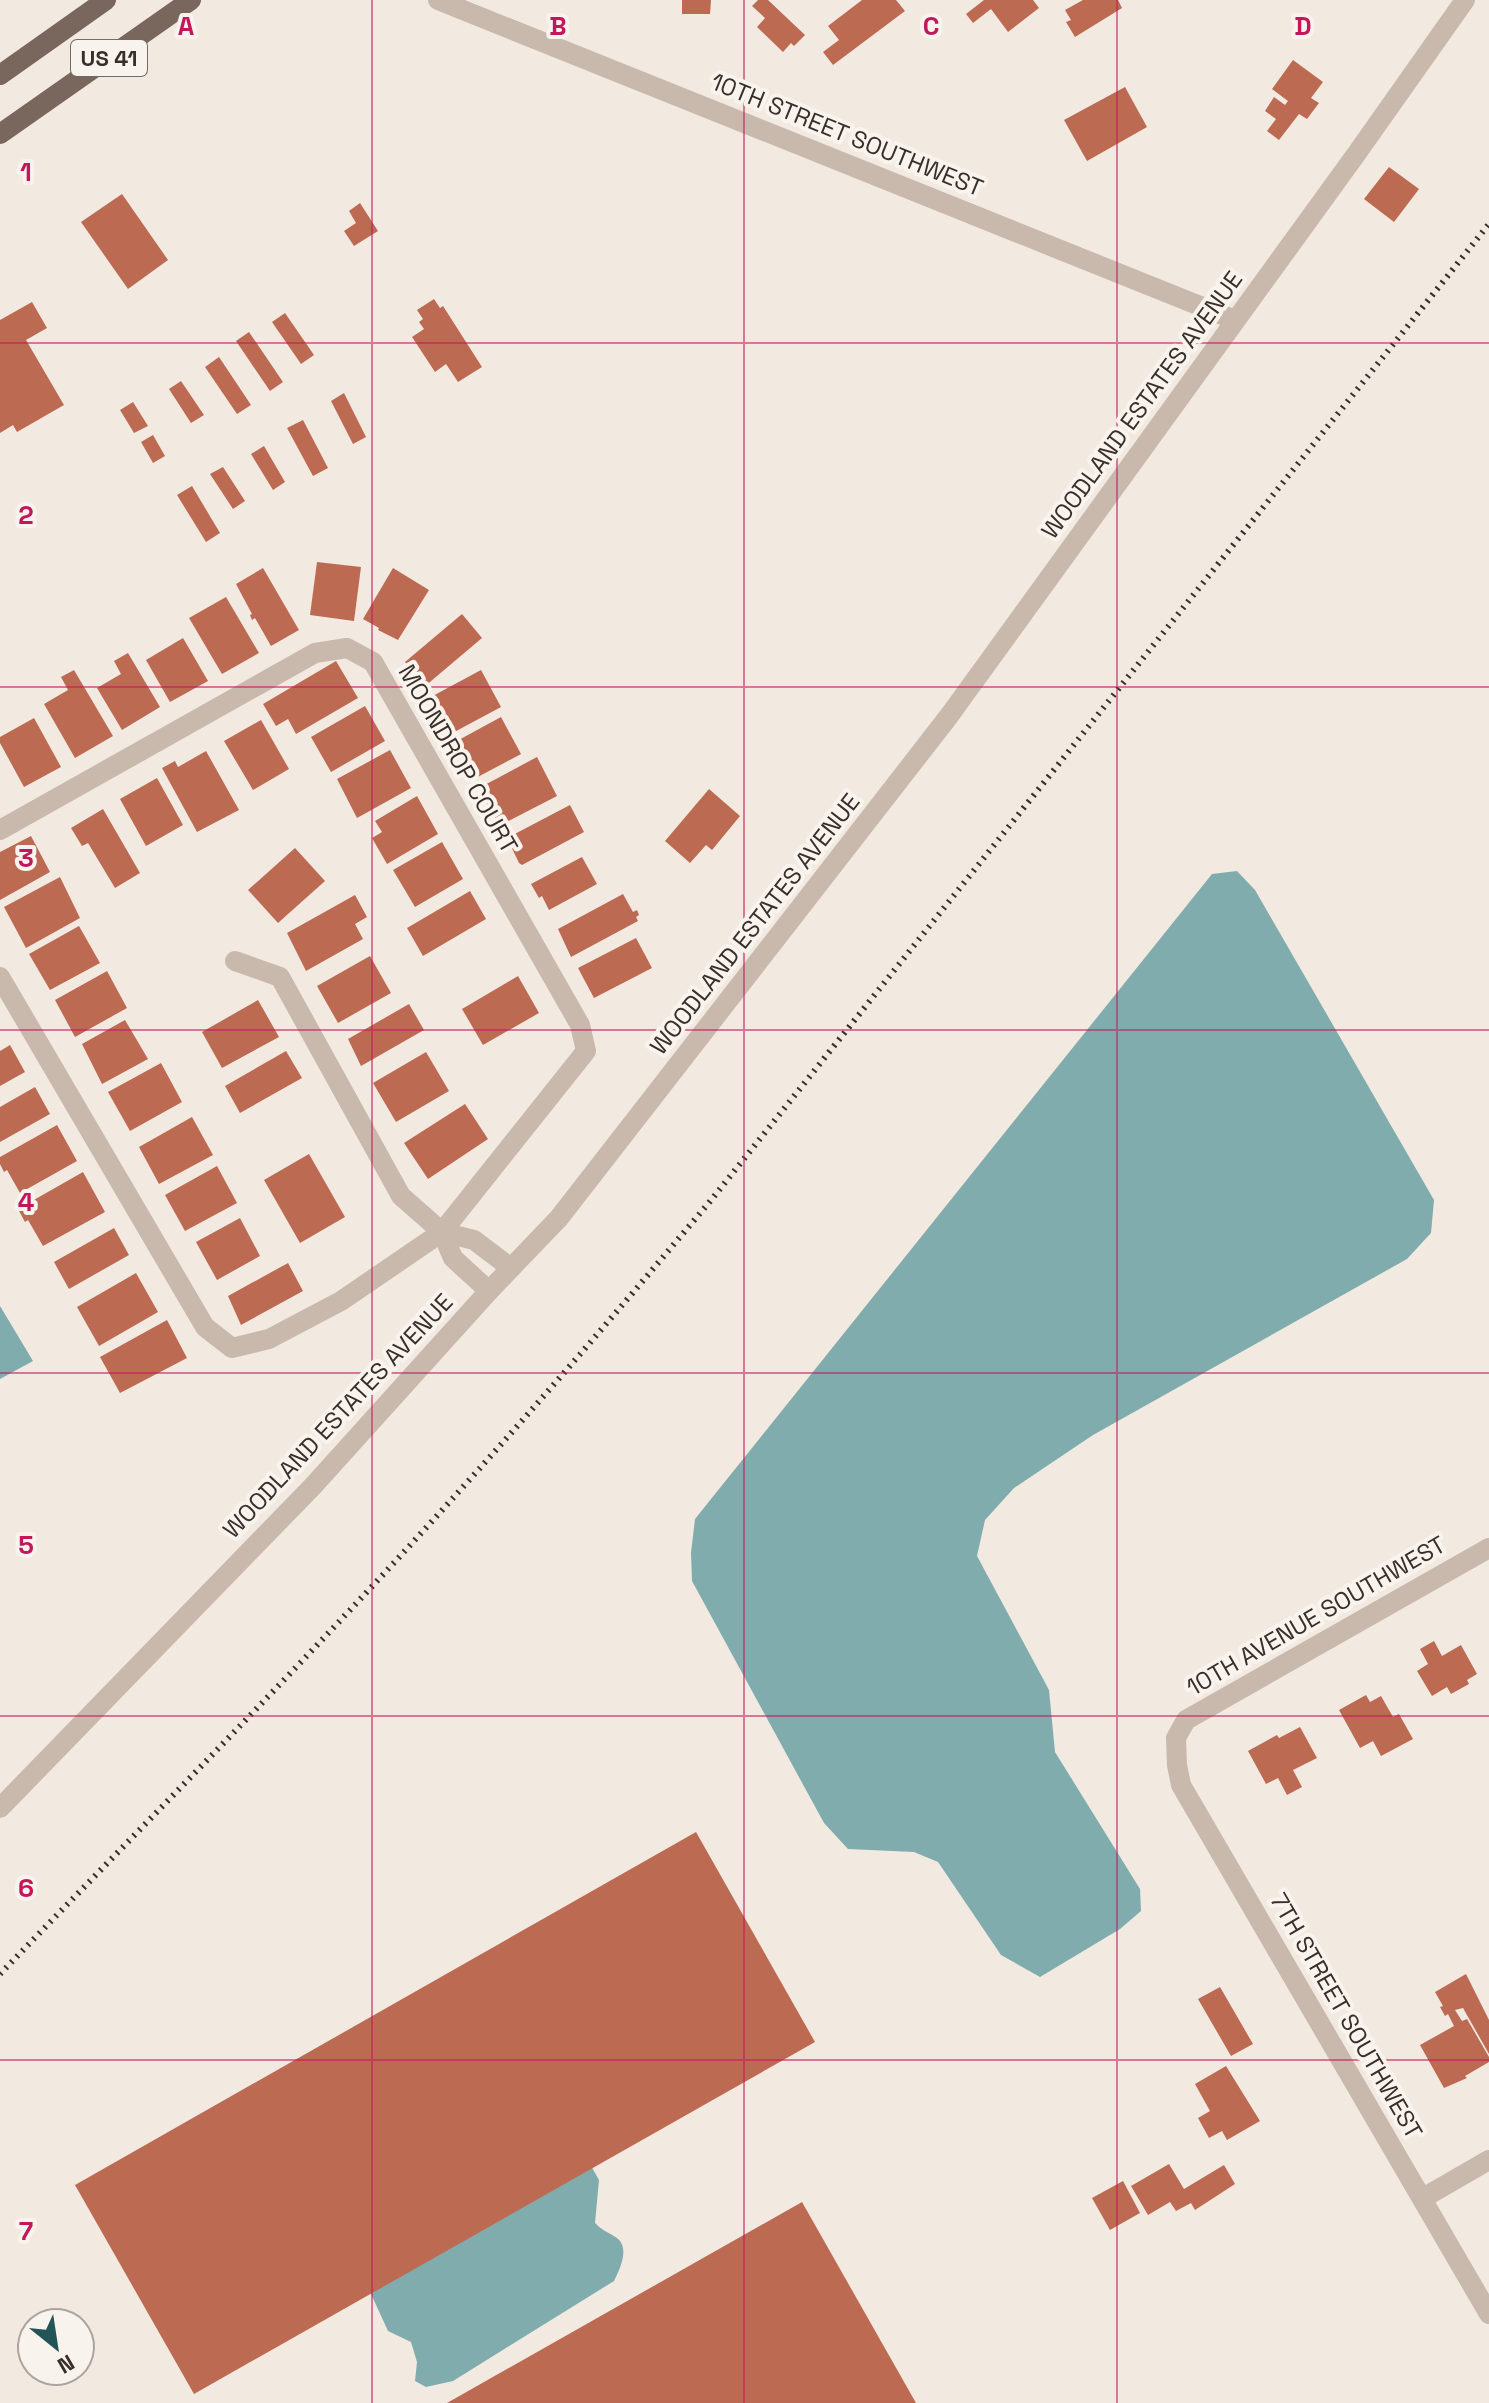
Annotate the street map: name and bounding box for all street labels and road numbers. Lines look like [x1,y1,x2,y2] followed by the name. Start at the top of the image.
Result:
[71,40,147,76] road number: US 41
[707,66,988,203] street label: 10TH STREET SOUTHWEST
[1034,265,1249,545] street label: WOODLAND ESTATES AVENUE
[392,659,525,859] street label: MOONDROP COURT
[643,787,866,1061] street label: WOODLAND ESTATES AVENUE
[216,1287,459,1545] street label: WOODLAND ESTATES AVENUE
[1181,1529,1451,1703] street label: 10TH AVENUE SOUTHWEST
[1263,1887,1430,2144] street label: 7TH STREET SOUTHWEST

